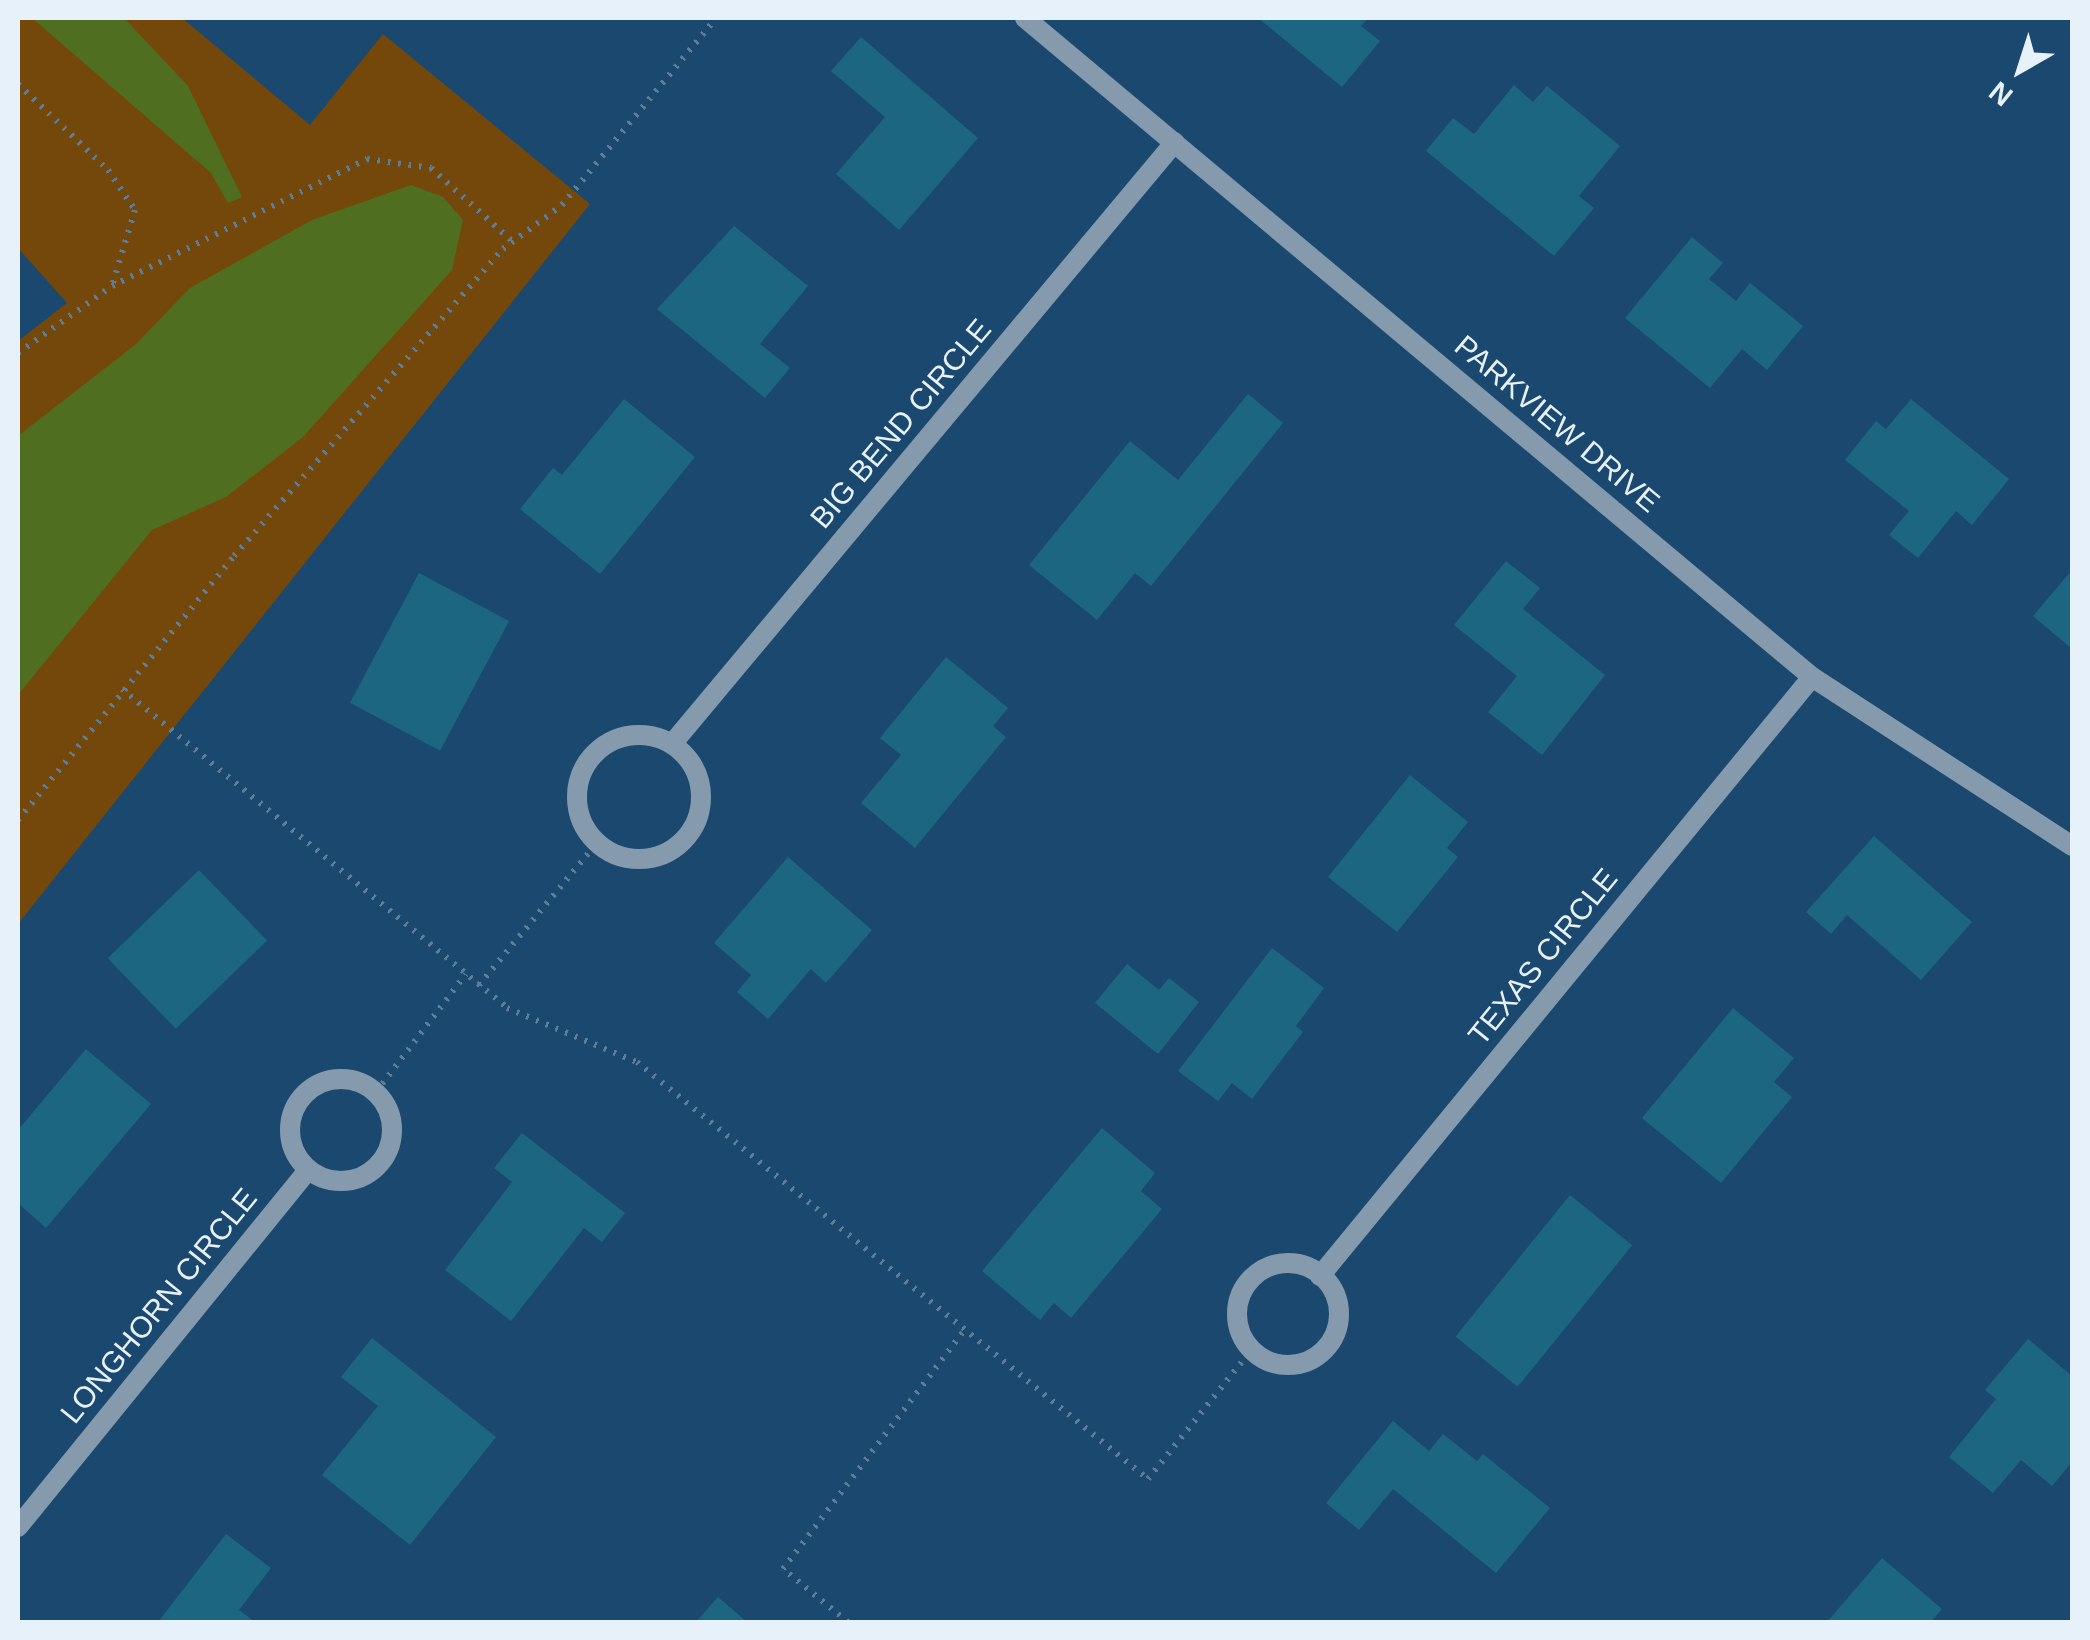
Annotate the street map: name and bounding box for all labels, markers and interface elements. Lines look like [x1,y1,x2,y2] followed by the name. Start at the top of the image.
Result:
[1970,20,2070,120] north arrow
[1983,75,2018,112] text: N
[803,312,999,536] street label: BIG BEND CIRCLE
[1447,328,1667,520] street label: PARKVIEW DRIVE
[1461,861,1625,1053] street label: TEXAS CIRCLE
[53,1181,265,1431] street label: LONGHORN CIRCLE

